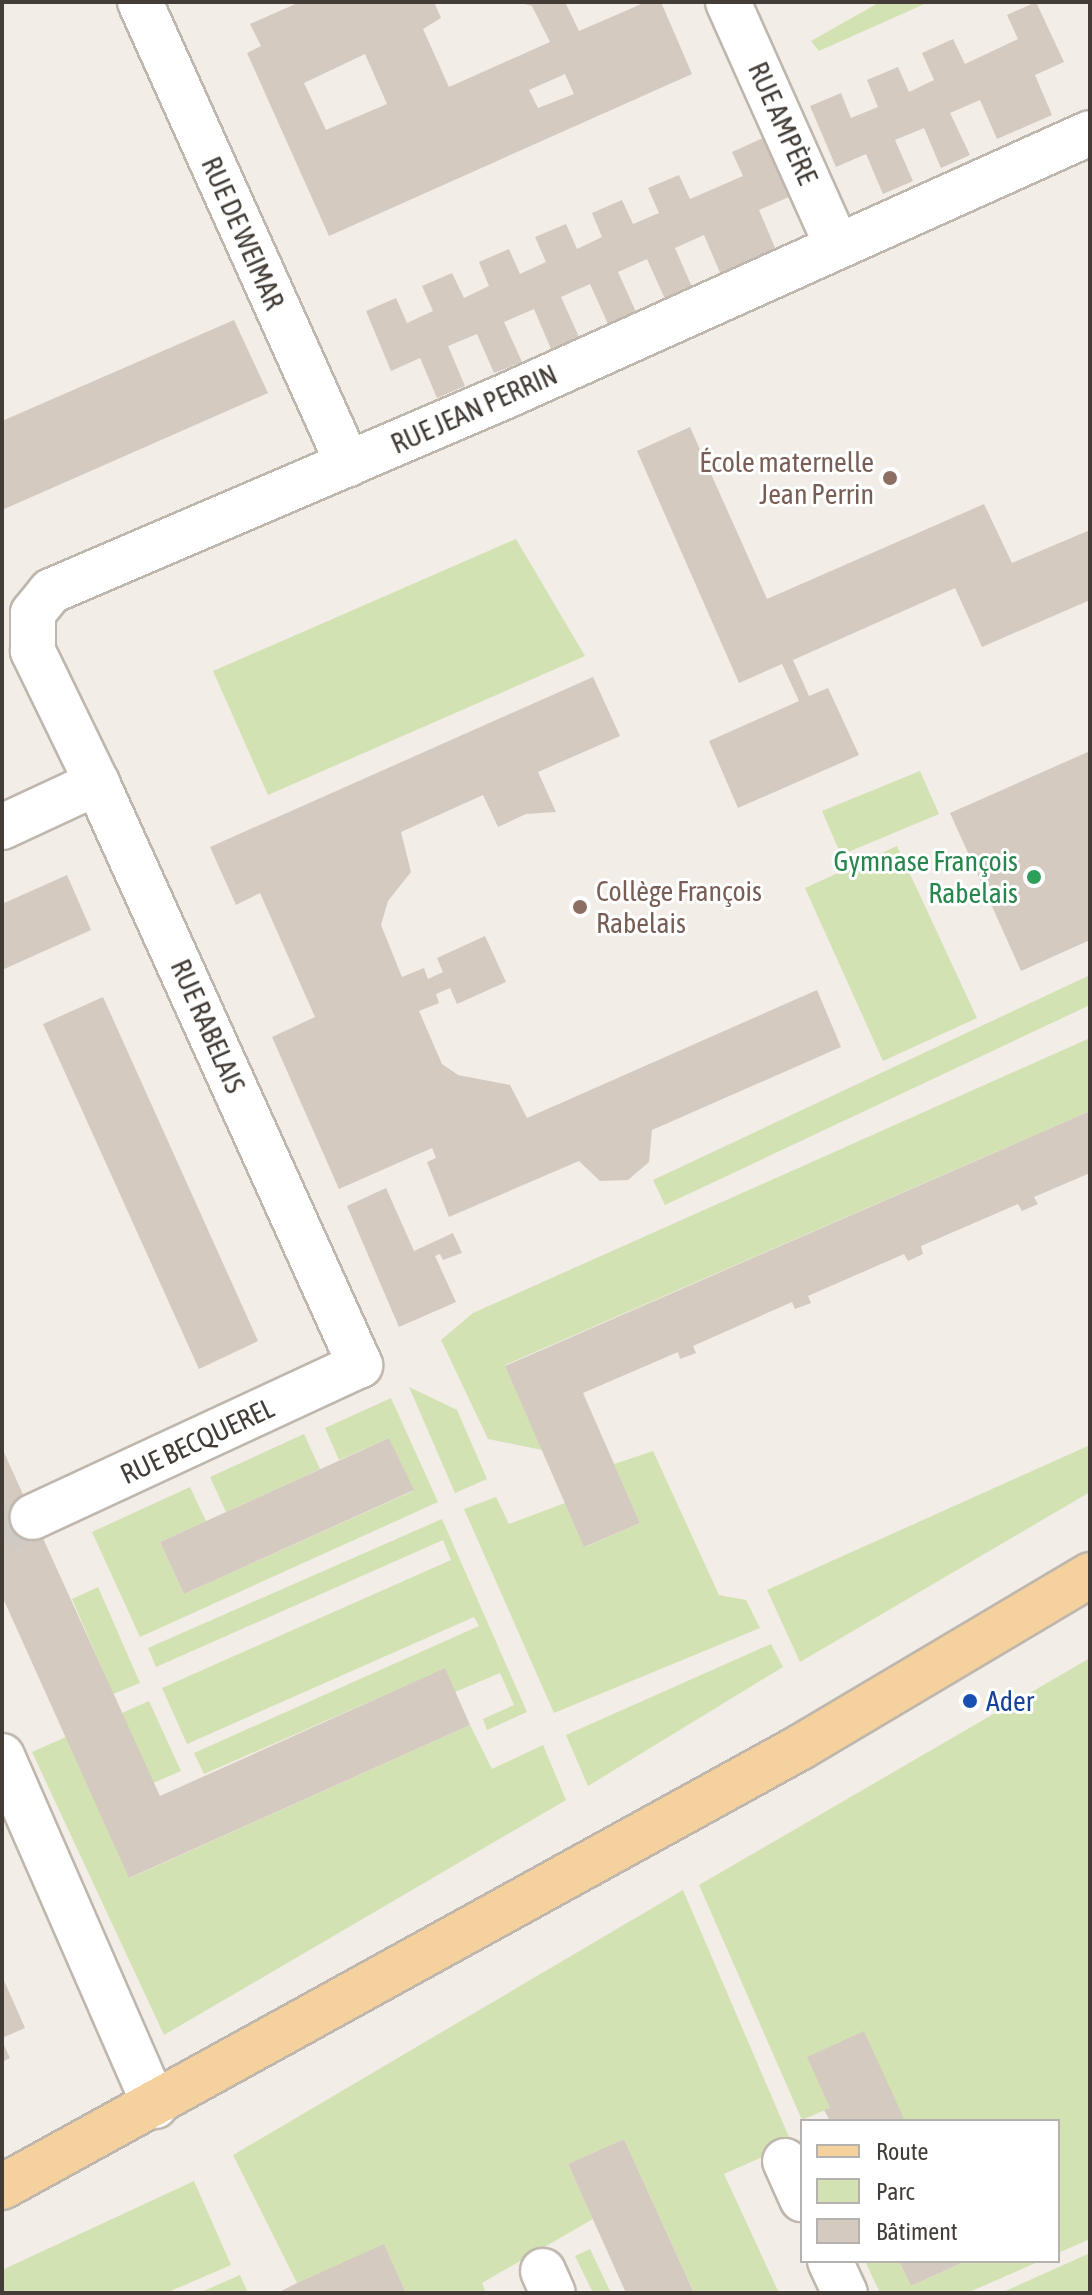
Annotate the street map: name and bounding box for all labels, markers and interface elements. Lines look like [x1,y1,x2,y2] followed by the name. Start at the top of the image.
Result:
[741,57,825,189] street label: RUE AMPÈRE
[194,151,292,315] street label: RUE DE WEIMAR
[386,357,562,461] street label: RUE JEAN PERRIN
[699,445,874,511] place label: École maternelle Jean Perrin
[881,469,899,487] marker: École maternelle Jean Perrin
[834,844,1018,910] place label: Gymnase François Rabelais
[1025,868,1043,886] marker: Gymnase François Rabelais
[596,874,762,940] place label: Collège François Rabelais
[571,898,589,916] marker: Collège François Rabelais
[164,954,252,1098] street label: RUE RABELAIS
[115,1391,279,1491] street label: RUE BECQUEREL
[986,1684,1034,1718] place label: Ader
[961,1692,979,1710] marker: Ader
[800,2119,1060,2263] legend
[876,2138,928,2165] text: Route
[876,2178,914,2205] text: Parc
[876,2218,958,2245] text: Bâtiment

